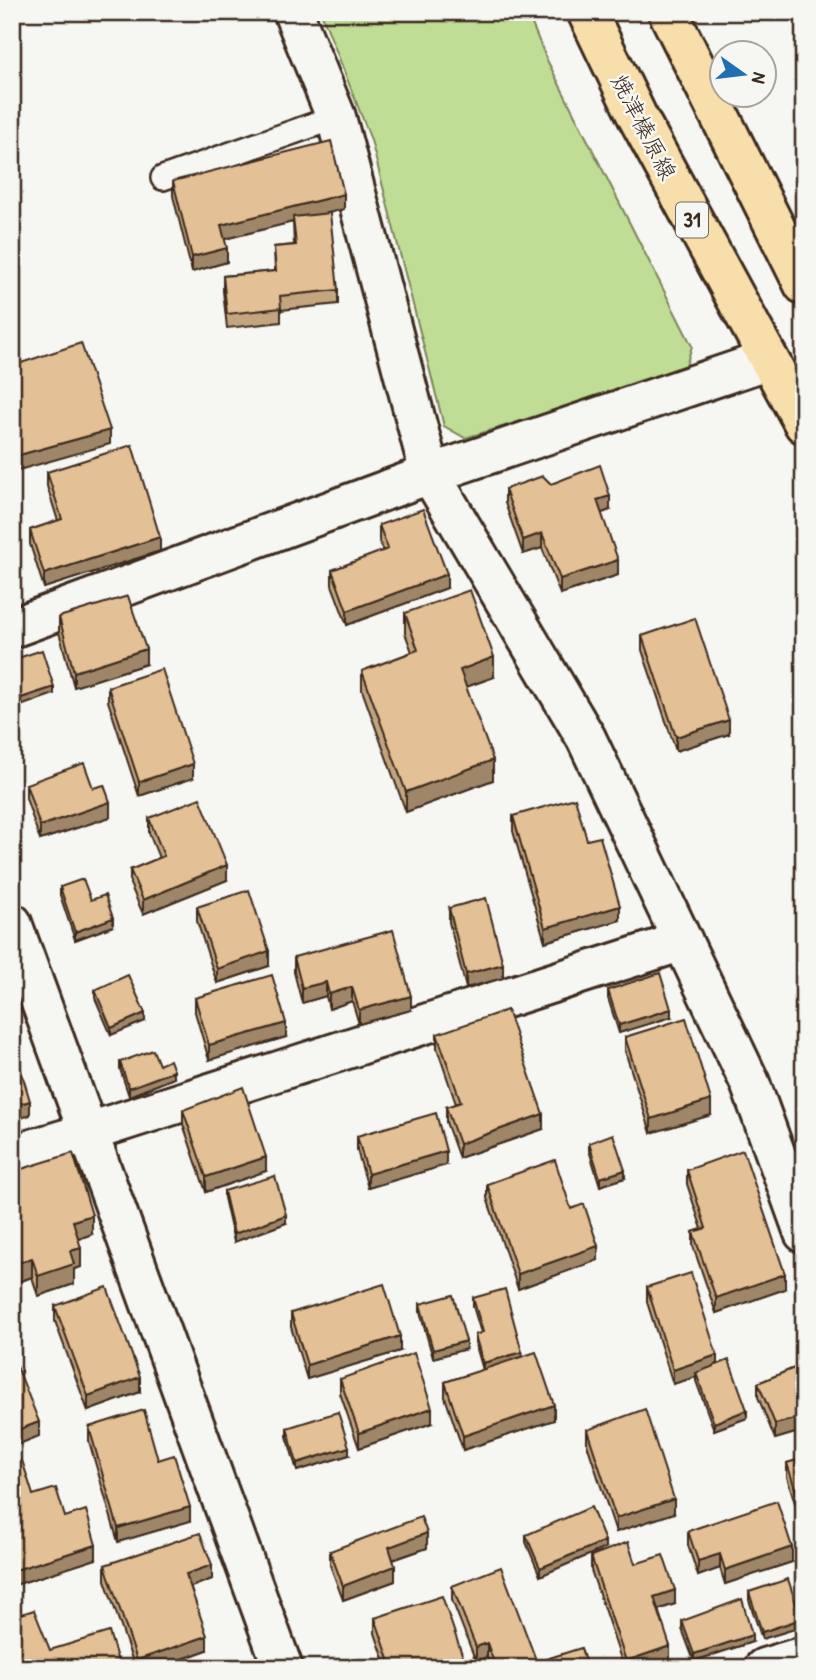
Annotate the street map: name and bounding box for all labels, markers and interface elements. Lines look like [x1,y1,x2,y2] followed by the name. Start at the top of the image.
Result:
[708,38,778,108] north arrow
[605,69,684,185] street label: 焼津榛原線
[746,70,773,86] text: N
[676,202,708,238] road number: 31

